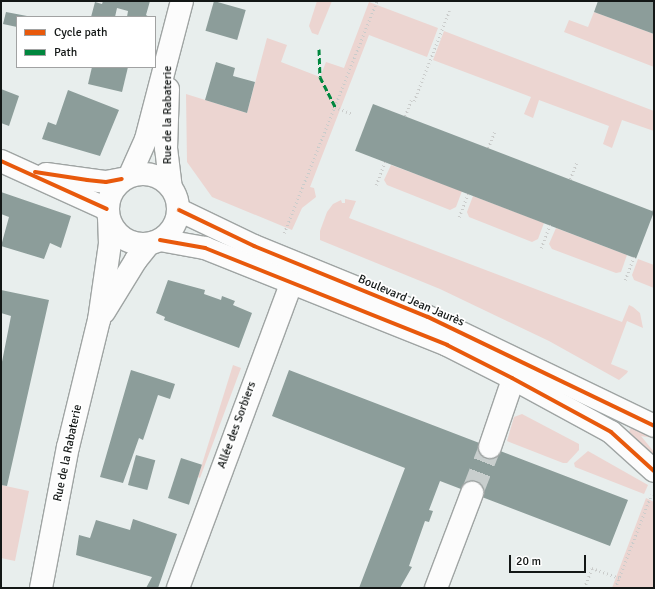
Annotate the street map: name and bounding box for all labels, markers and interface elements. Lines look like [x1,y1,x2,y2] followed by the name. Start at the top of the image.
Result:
[16,16,156,68] legend
[54,25,107,40] text: Cycle path
[54,45,77,60] text: Path
[161,66,175,164] street label: Rue de la Rabaterie
[356,272,466,330] street label: Boulevard Jean Jaurès
[215,380,259,470] street label: Allée des Sorbiers
[51,403,85,503] street label: Rue de la Rabaterie
[511,547,588,573] scale bar
[516,554,541,569] text: 20 m

